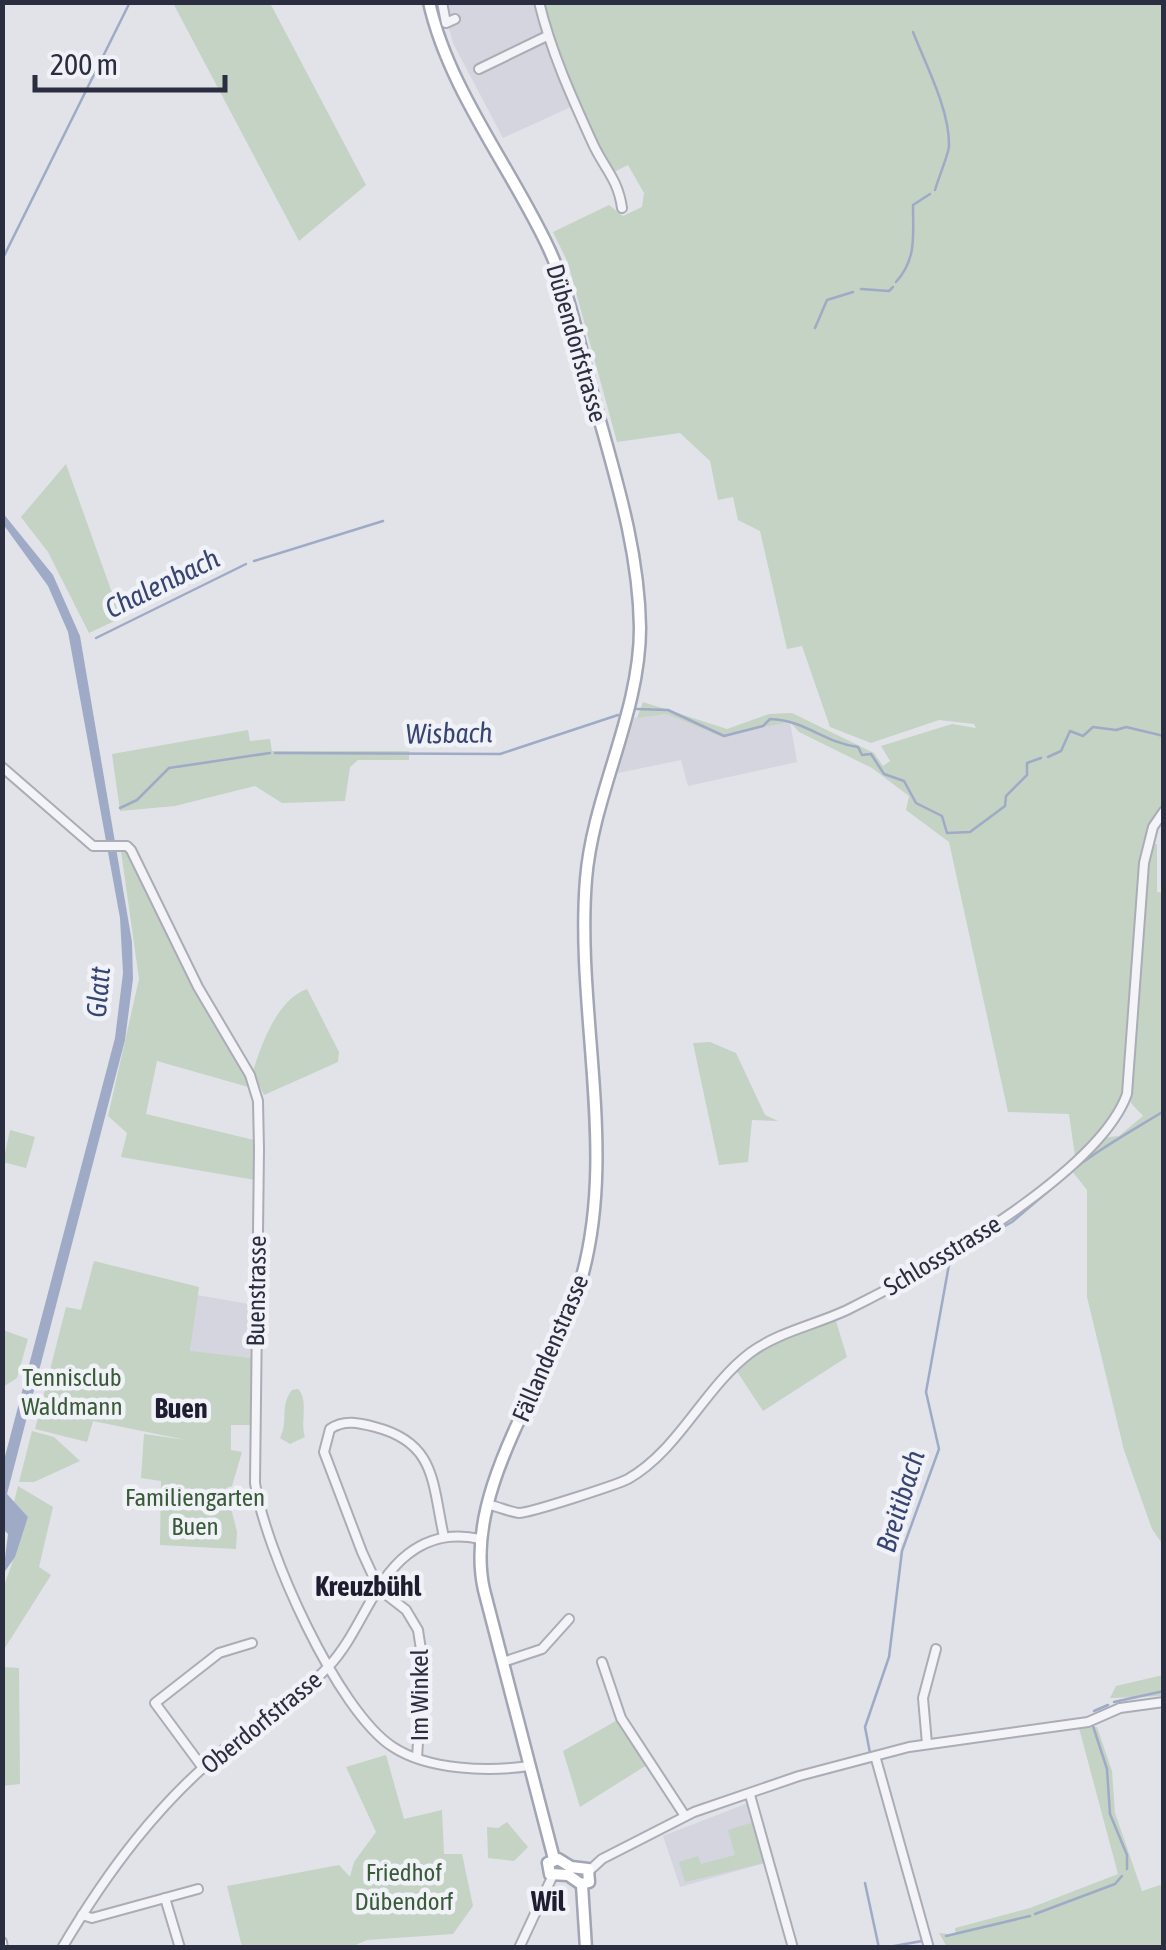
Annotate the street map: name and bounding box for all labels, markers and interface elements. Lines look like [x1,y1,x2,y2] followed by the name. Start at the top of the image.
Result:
[35,30,225,92] scale bar
[50,47,118,81] text: 200 m
[541,261,613,425] street label: Dübendorfstrasse
[100,542,225,624] water label: Chalenbach
[405,716,493,750] water label: Wisbach
[80,965,116,1019] water label: Glatt
[879,1209,1005,1301] street label: Schlossstrasse
[241,1235,271,1347] street label: Buenstrasse
[506,1270,594,1426] street label: Fällandenstrasse
[21,1363,123,1420] park label: Tennisclub Waldmann
[154,1392,208,1424] district label: Buen
[869,1446,931,1556] water label: Breitibach
[125,1483,265,1540] park label: Familiengarten Buen
[315,1570,422,1602] district label: Kreuzbühl
[405,1648,433,1741] street label: Im Winkel
[195,1665,327,1779] street label: Oberdorfstrasse
[354,1858,454,1915] park label: Friedhof Dübendorf
[530,1885,566,1917] district label: Wil

